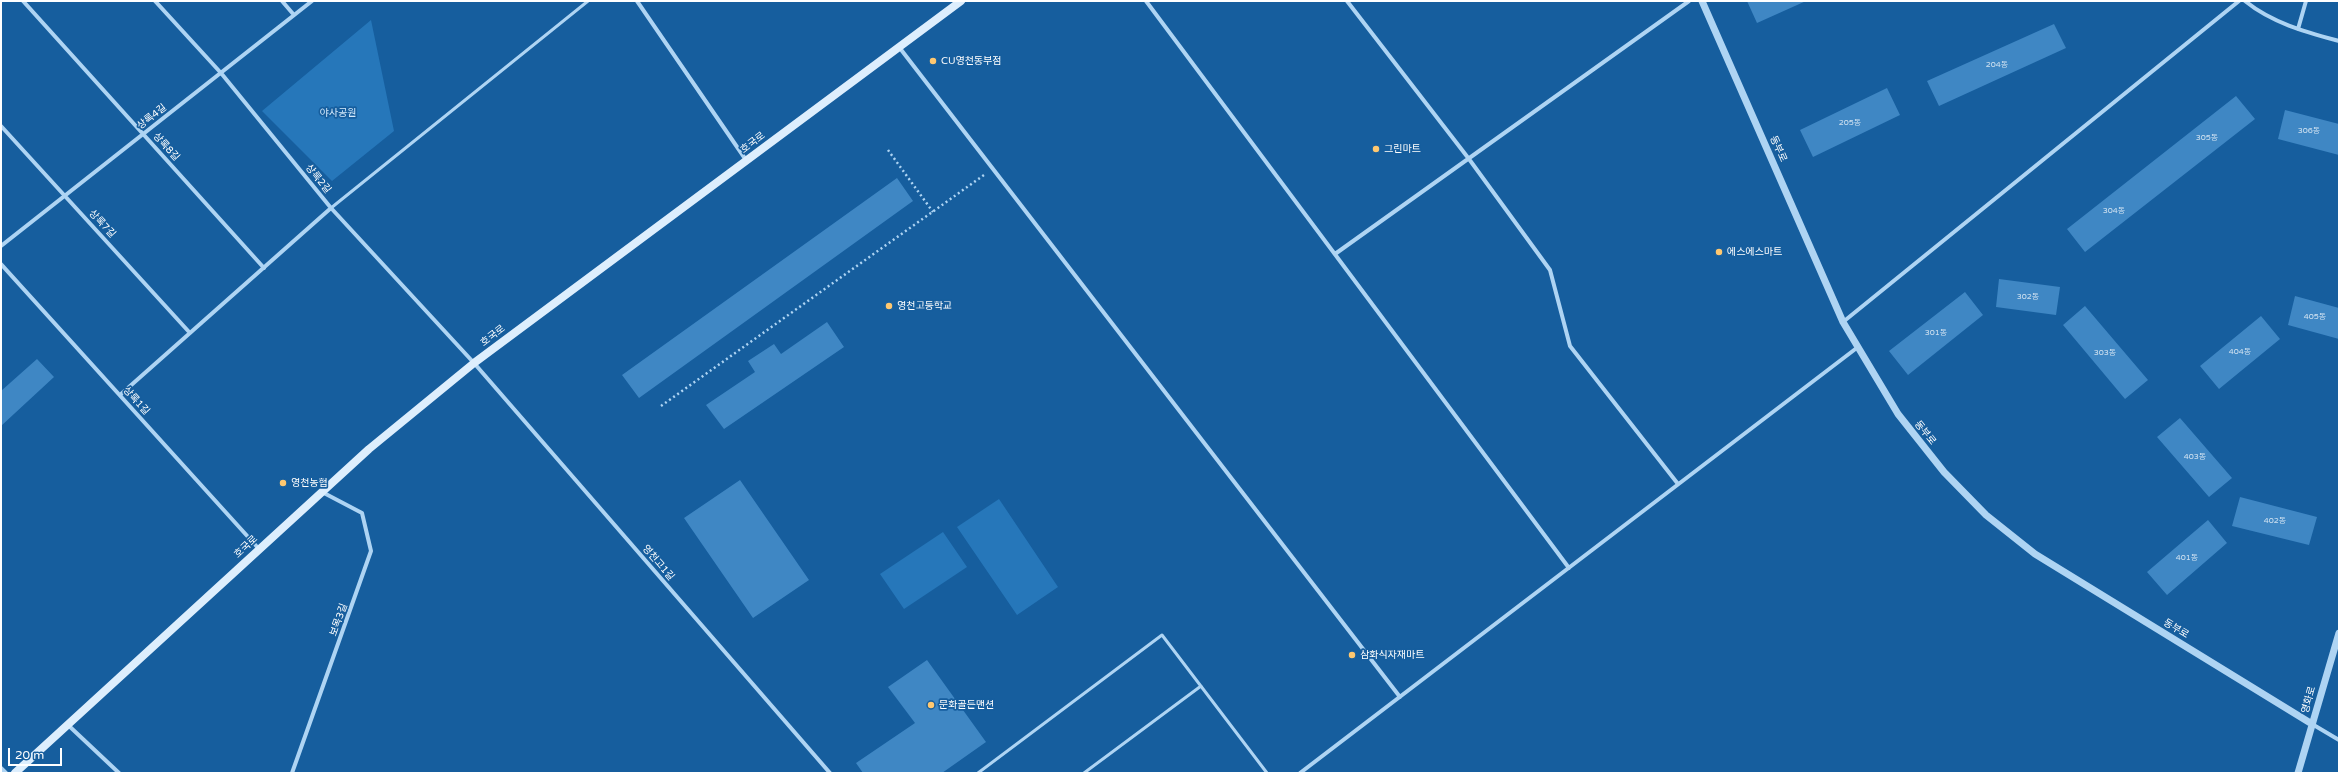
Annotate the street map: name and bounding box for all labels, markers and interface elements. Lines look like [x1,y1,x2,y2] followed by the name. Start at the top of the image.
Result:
[941,55,1002,67] place label: CU영천동부점
[928,56,938,66] marker: CU영천동부점
[1986,60,2008,70] house number: 204동
[135,102,169,132] street label: 상록4길
[320,107,356,119] park label: 야사공원
[1839,118,1861,128] house number: 205동
[2298,126,2320,136] house number: 306동
[150,130,182,164] street label: 상록8길
[738,130,768,156] street label: 호국로
[2196,133,2218,143] house number: 305동
[1767,134,1789,164] street label: 동부로
[1384,143,1421,155] place label: 그린마트
[1371,144,1381,154] marker: 그린마트
[303,162,333,196] street label: 상록2길
[2103,206,2125,216] house number: 304동
[86,208,118,240] street label: 상록7길
[1727,246,1782,258] place label: 에스에스마트
[1714,247,1724,257] marker: 에스에스마트
[2017,292,2039,302] house number: 302동
[897,300,952,312] place label: 영천고등학교
[884,301,894,311] marker: 영천고등학교
[2304,312,2326,322] house number: 405동
[478,323,508,349] street label: 호국로
[1925,328,1947,338] house number: 301동
[2229,347,2251,357] house number: 404동
[2094,348,2116,358] house number: 303동
[120,384,152,418] street label: 상록1길
[1912,418,1938,448] street label: 동부로
[2184,452,2206,462] house number: 403동
[291,477,328,489] place label: 영천농협
[278,478,288,488] marker: 영천농협
[2264,516,2286,526] house number: 402동
[232,533,260,561] street label: 호국로
[639,543,677,583] street label: 영천고1길
[2176,553,2198,563] house number: 401동
[328,602,350,638] street label: 보목3길
[2161,617,2191,641] street label: 동부로
[1360,649,1424,661] place label: 삼화식자재마트
[1347,650,1357,660] marker: 삼화식자재마트
[2299,685,2319,715] street label: 영화로
[939,699,994,711] place label: 문화골든맨션
[926,700,936,710] marker: 문화골든맨션
[10,740,64,766] scale bar
[15,748,44,762] text: 20 m

